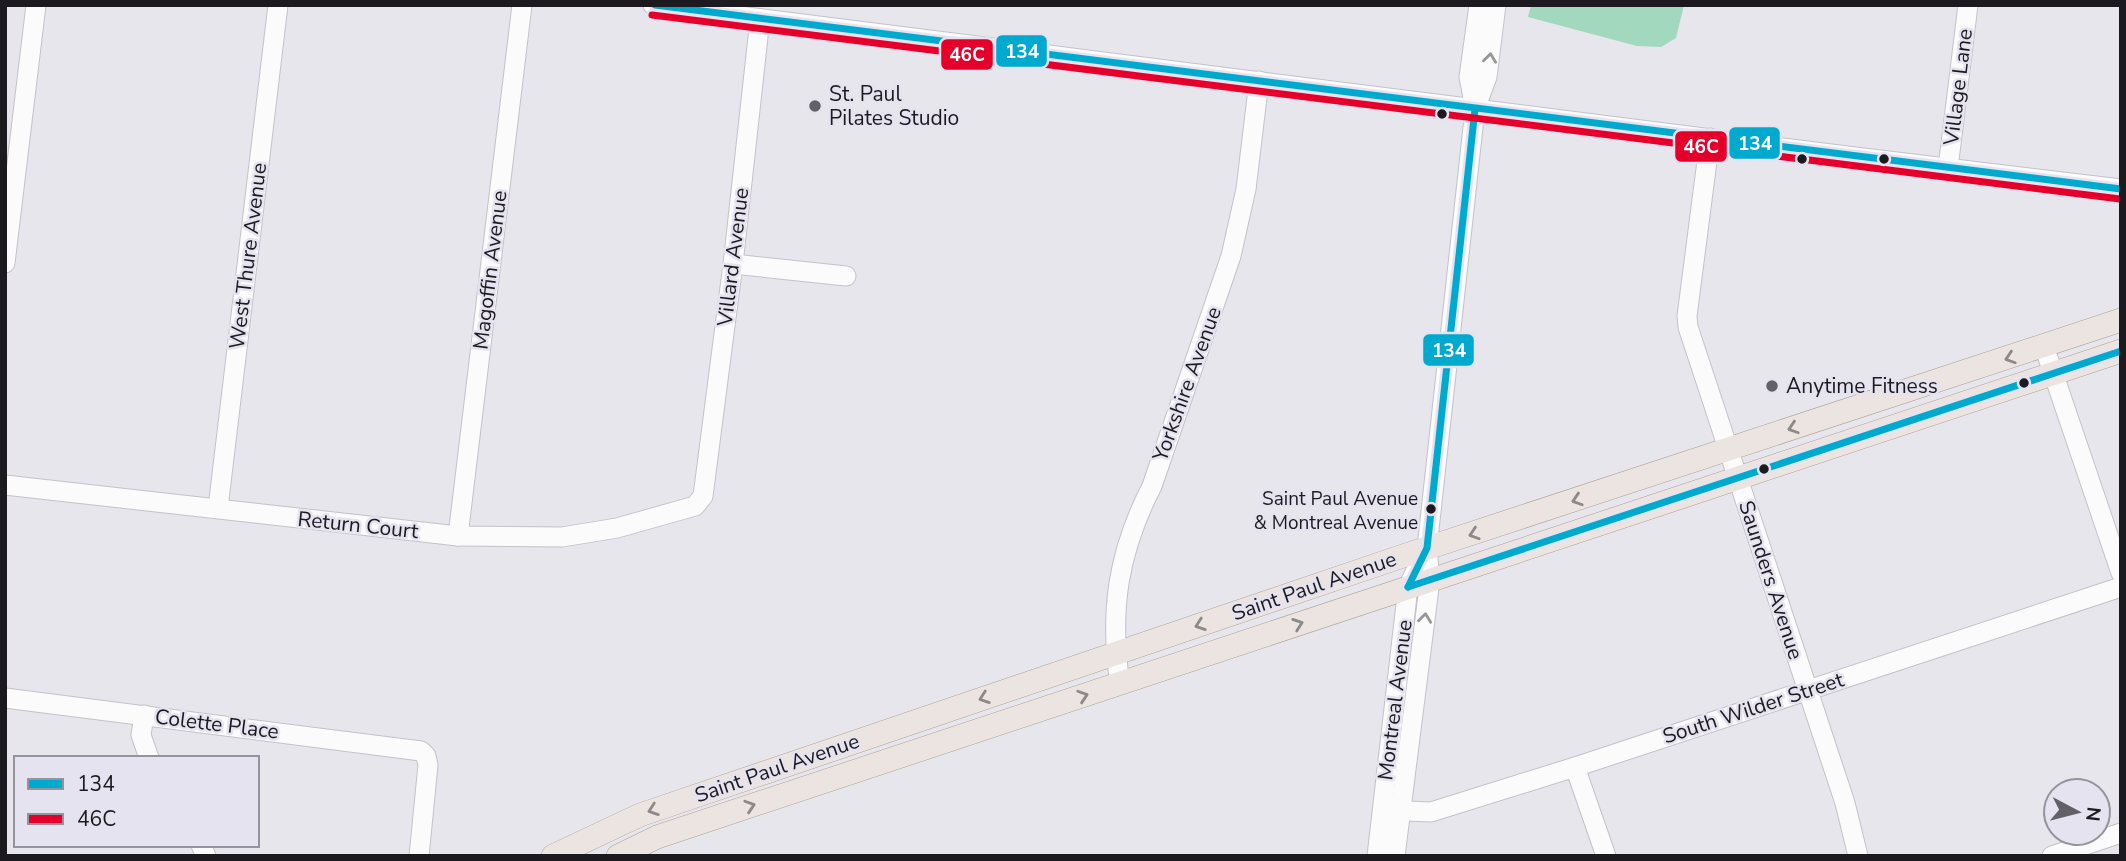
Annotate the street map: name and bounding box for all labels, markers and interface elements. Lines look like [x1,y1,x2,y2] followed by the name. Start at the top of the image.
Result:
[1937,27,1979,148] street label: Village Lane
[995,34,1048,68] line badge: 134
[940,38,994,71] line badge: 46C
[1005,39,1039,65] text: 134
[949,42,985,68] text: 46C
[1482,52,1497,64] one-way arrow
[829,80,959,132] place label: St. Paul Pilates Studio
[807,98,823,114] marker: St. Paul Pilates Studio
[1435,107,1449,121] unlabelled marker
[1728,126,1781,160] line badge: 134
[1674,130,1728,163] line badge: 46C
[1738,131,1772,157] text: 134
[1683,134,1719,160] text: 46C
[1795,152,1809,166] unlabelled marker
[1877,152,1891,166] unlabelled marker
[223,161,273,351] street label: West Thure Avenue
[710,186,755,329] street label: Villard Avenue
[466,189,514,351] street label: Magoffin Avenue
[1146,303,1228,466] street label: Yorkshire Avenue
[1422,333,1475,367] line badge: 134
[1432,338,1466,364] text: 134
[2004,350,2016,364] one-way arrow
[1786,372,1938,400] place label: Anytime Fitness
[2017,376,2031,390] unlabelled marker
[1764,378,1780,394] marker: Anytime Fitness
[1788,420,1800,435] one-way arrow
[1757,462,1771,476] unlabelled marker
[1254,486,1418,536] place label: Saint Paul Avenue & Montreal Avenue
[1572,491,1584,506] one-way arrow
[1732,497,1810,663] street label: Saunders Avenue
[1424,502,1438,516] marker: Saint Paul Avenue & Montreal Avenue
[296,505,420,545] street label: Return Court
[1469,526,1481,540] one-way arrow
[1228,545,1400,627] street label: Saint Paul Avenue
[1418,612,1433,624] one-way arrow
[1194,617,1206,631] one-way arrow
[1292,618,1304,632] one-way arrow
[1371,618,1419,782] street label: Montreal Avenue
[1659,665,1848,750] street label: South Wilder Street
[979,690,991,704] one-way arrow
[1076,690,1088,704] one-way arrow
[153,703,281,745] street label: Colette Place
[691,727,863,809] street label: Saint Paul Avenue
[14,756,259,847] legend
[77,770,115,798] text: 134
[2042,777,2112,847] north arrow
[744,800,756,814] one-way arrow
[647,802,659,816] one-way arrow
[77,805,116,833] text: 46C
[2079,805,2107,823] text: N

